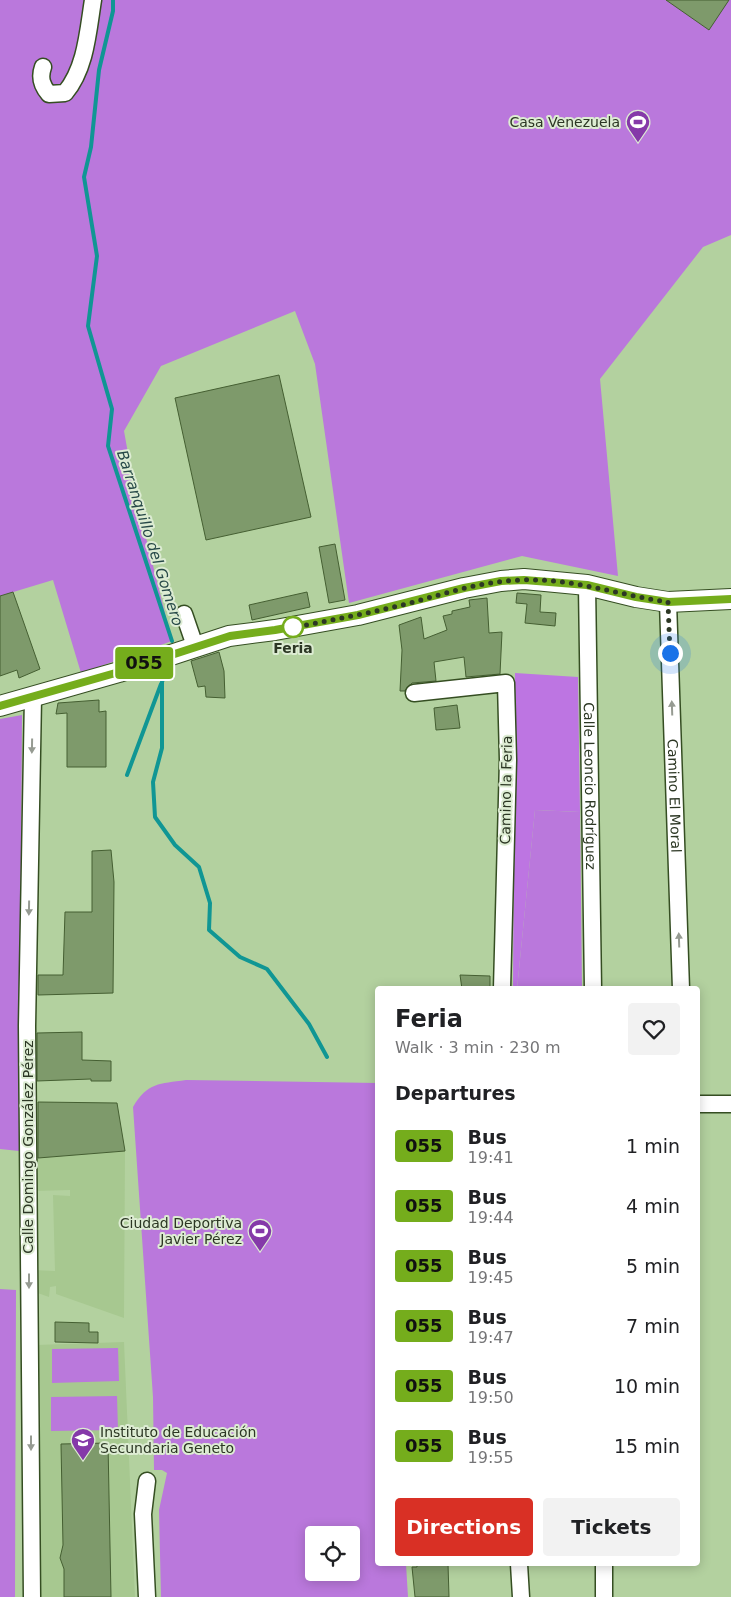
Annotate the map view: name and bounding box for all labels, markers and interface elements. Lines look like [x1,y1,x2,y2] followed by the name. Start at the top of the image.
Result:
[625,109,651,143] sports icon: Casa Venezuela
[509,114,620,130] place label: Casa Venezuela
[113,448,187,628] water label: Barranquillo del Gomero
[282,616,304,638] marker: Feria
[273,640,313,656] place label: Feria
[658,641,683,666] your location
[115,647,173,679] line badge: 055
[125,652,163,673] text: 055
[668,699,676,715] one-way arrow
[581,702,599,870] street label: Calle Leoncio Rodríguez
[497,735,515,845] street label: Camino la Feria
[28,738,36,754] one-way arrow
[665,739,684,853] street label: Camino El Moral
[25,900,33,916] one-way arrow
[675,932,683,948] one-way arrow
[628,1003,680,1055] button: heart
[395,1005,463,1033] text: Feria
[395,1038,560,1057] text: Walk · 3 min · 230 m
[20,1040,36,1254] street label: Calle Domingo González Pérez
[395,1082,516,1104] text: Departures
[468,1126,507,1148] text: Bus
[405,1135,443,1156] text: 055
[626,1135,680,1157] text: 1 min
[468,1148,514,1167] text: 19:41
[468,1186,507,1208] text: Bus
[405,1195,443,1216] text: 055
[626,1195,680,1217] text: 4 min
[468,1208,514,1227] text: 19:44
[120,1215,242,1247] place label: Ciudad Deportiva Javier Pérez
[247,1218,273,1252] sports icon: Ciudad Deportiva Javier Pérez
[468,1246,507,1268] text: Bus
[405,1255,443,1276] text: 055
[626,1255,680,1277] text: 5 min
[468,1268,514,1287] text: 19:45
[25,1273,33,1289] one-way arrow
[468,1306,507,1328] text: Bus
[405,1315,443,1336] text: 055
[626,1315,680,1337] text: 7 min
[468,1328,514,1347] text: 19:47
[468,1366,507,1388] text: Bus
[405,1375,443,1396] text: 055
[614,1375,680,1397] text: 10 min
[468,1388,514,1407] text: 19:50
[100,1424,256,1456] place label: Instituto de Educación Secundaria Geneto
[468,1426,507,1448] text: Bus
[70,1427,96,1461] school or university icon: Instituto de Educación Secundaria Geneto
[27,1435,35,1451] one-way arrow
[405,1435,443,1456] text: 055
[614,1435,680,1457] text: 15 min
[468,1448,514,1467] text: 19:55
[395,1498,533,1556] button: Directions
[543,1498,680,1556] button: Tickets
[305,1526,360,1581] map controls
[305,1526,360,1581] button: locate

